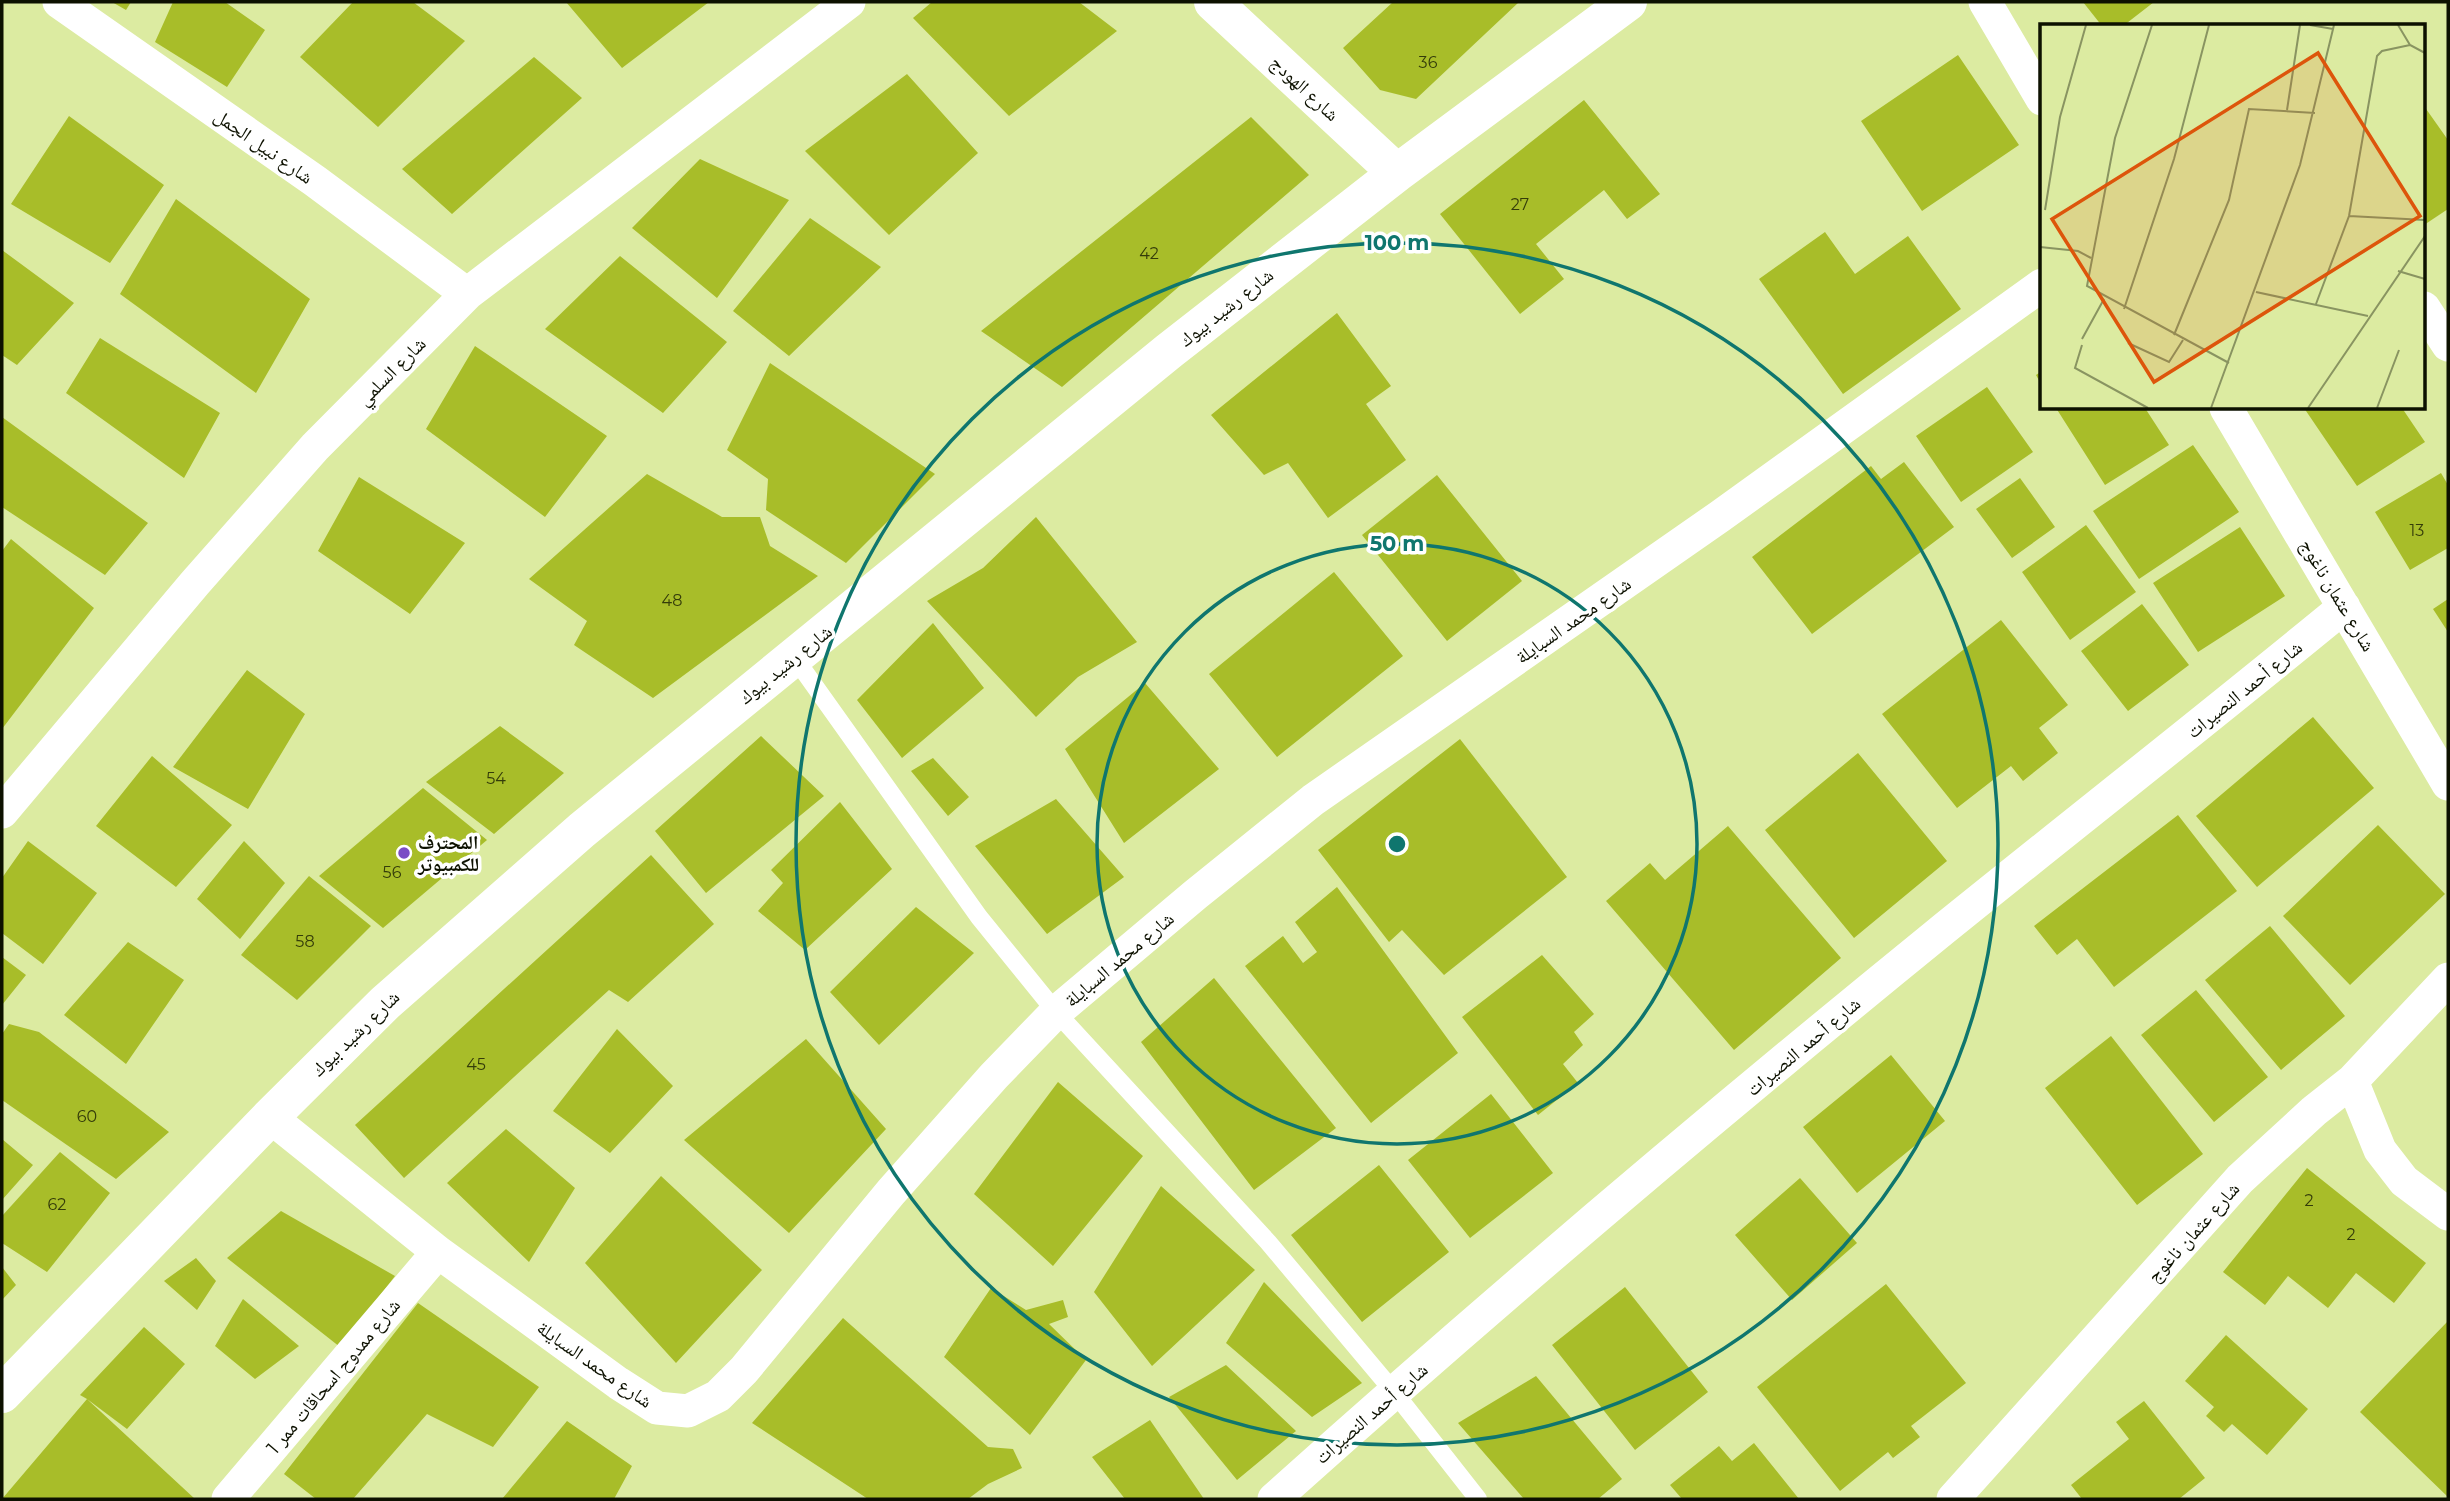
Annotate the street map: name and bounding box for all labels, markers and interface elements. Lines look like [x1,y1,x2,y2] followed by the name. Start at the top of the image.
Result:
[2040,24,2426,410] inset map
[1265,51,1344,126] street label: شارع الهودج
[1419,53,1438,72] house number: 36
[210,104,317,189] street label: شارع نبيل الجمل
[1511,195,1529,214] house number: 27
[1365,230,1429,255] text: 100 m
[1139,244,1159,263] house number: 42
[1175,263,1278,351] street label: شارع رشيد بيوك
[352,332,433,413] street label: شارع السلمي
[2410,521,2424,540] house number: 13
[1370,531,1424,556] text: 50 m
[2295,535,2380,656] street label: شارع عثمان ناغوج
[1511,572,1635,669] street label: شارع محمد السبايلة
[662,591,682,610] house number: 48
[734,620,837,709] street label: شارع رشيد بيوك
[2182,636,2307,743] street label: شارع أحمد النصيرات
[486,769,506,788] house number: 54
[417,831,479,876] place label: المحترف للكمبيوتر
[1385,832,1409,856] centre of rings
[396,845,412,861] marker: المحترف للكمبيوتر
[383,863,402,882] house number: 56
[1060,907,1179,1012] street label: شارع محمد السبايلة
[295,932,315,951] house number: 58
[307,986,404,1081] street label: شارع رشيد بيوك
[1741,992,1865,1101] street label: شارع أحمد النصيرات
[466,1055,486,1074] house number: 45
[77,1107,97,1126] house number: 60
[2142,1177,2244,1287] street label: شارع عثمان ناغوج
[2304,1191,2314,1210] house number: 2
[48,1195,66,1214] house number: 62
[2346,1225,2356,1244] house number: 2
[262,1294,405,1459] street label: شارع ممدوح اسحاقات ممر 1
[533,1316,657,1413] street label: شارع محمد السبايلة
[1310,1358,1433,1469] street label: شارع أحمد النصيرات

